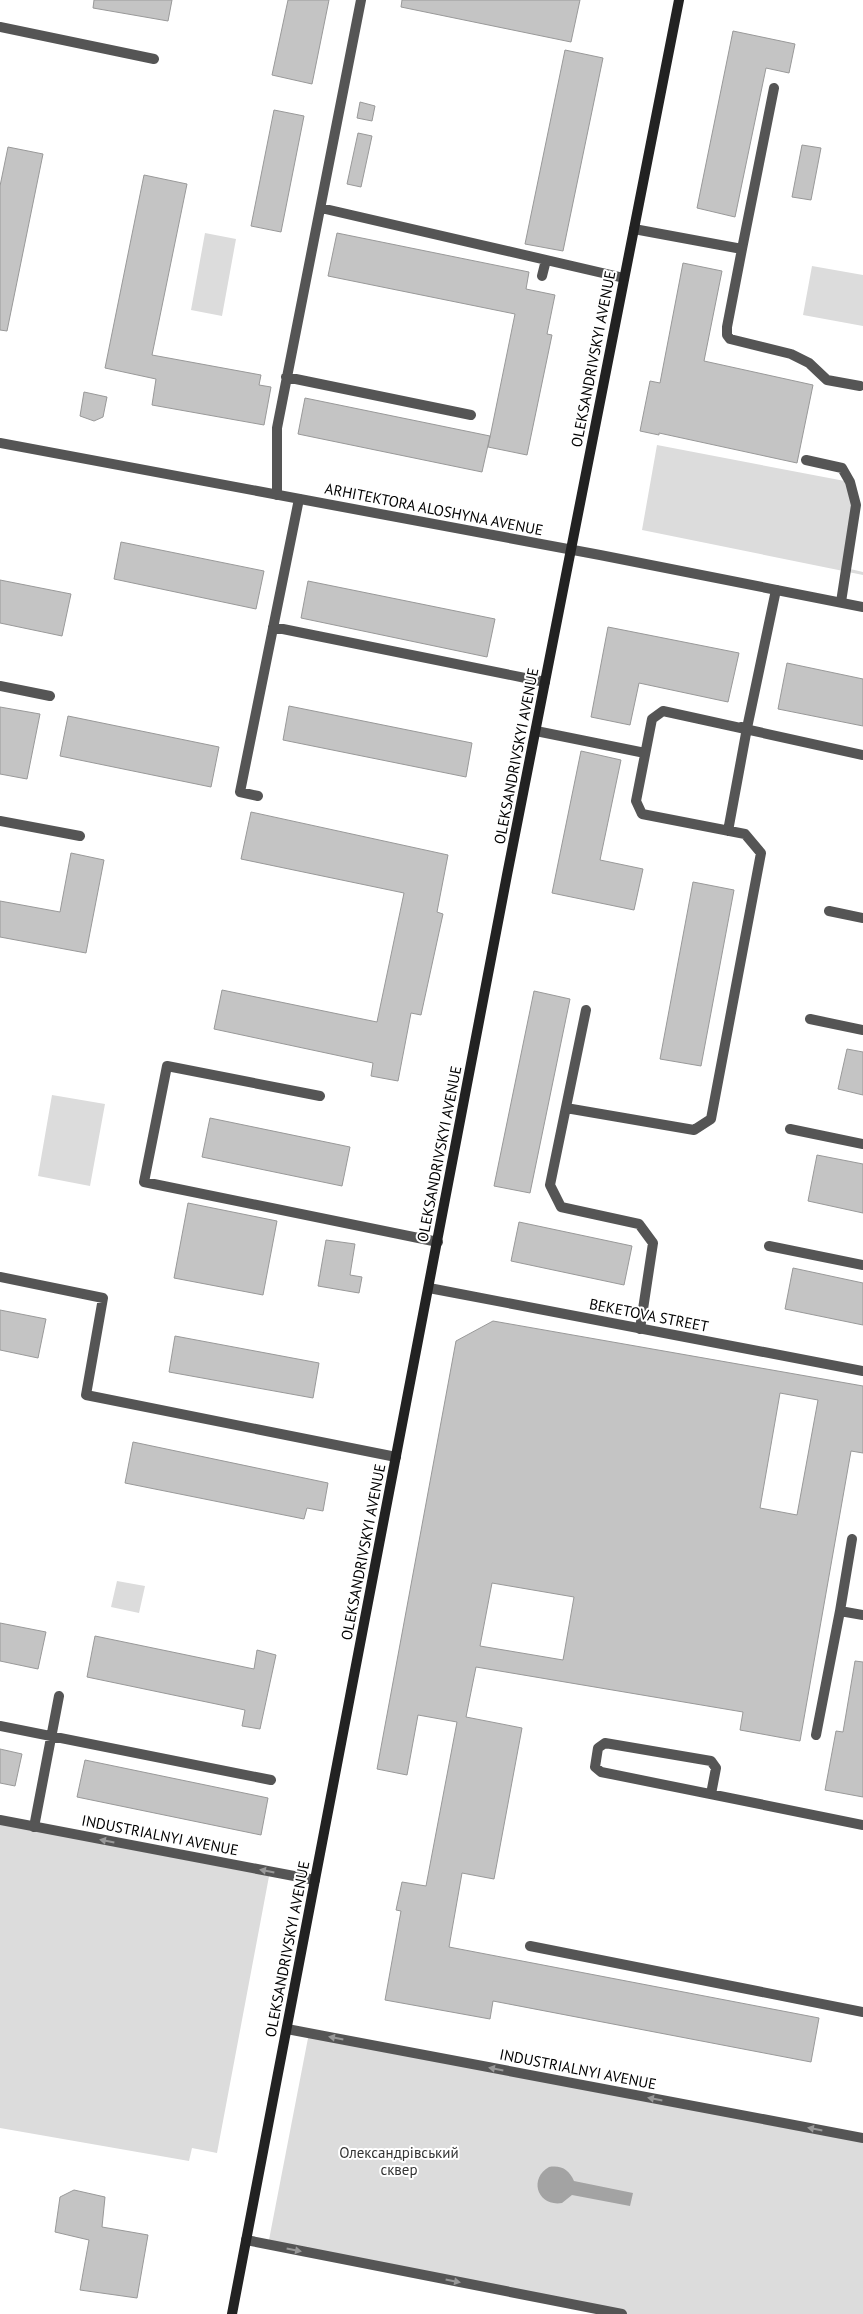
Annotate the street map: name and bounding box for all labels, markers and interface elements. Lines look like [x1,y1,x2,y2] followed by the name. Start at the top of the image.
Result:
[567,269,619,449] street label: OLEKSANDRIVSKYI AVENUE
[323,479,545,539] street label: ARHITEKTORA ALOSHYNA AVENUE
[490,666,542,846] street label: OLEKSANDRIVSKYI AVENUE
[413,1064,465,1244] street label: OLEKSANDRIVSKYI AVENUE
[588,1294,711,1336] street label: BEKETOVA STREET
[337,1462,389,1642] street label: OLEKSANDRIVSKYI AVENUE
[80,1810,240,1860] street label: INDUSTRIALNYI AVENUE
[99,1836,115,1844] one-way arrow
[261,1859,313,2039] street label: OLEKSANDRIVSKYI AVENUE
[259,1866,275,1874] one-way arrow
[328,2034,344,2042] one-way arrow
[498,2044,658,2094] street label: INDUSTRIALNYI AVENUE
[487,2064,503,2072] one-way arrow
[648,2095,663,2103] one-way arrow
[807,2125,823,2133] one-way arrow
[339,2143,459,2179] park label: Олександрівський сквер
[286,2246,301,2254] one-way arrow
[446,2277,461,2285] one-way arrow

